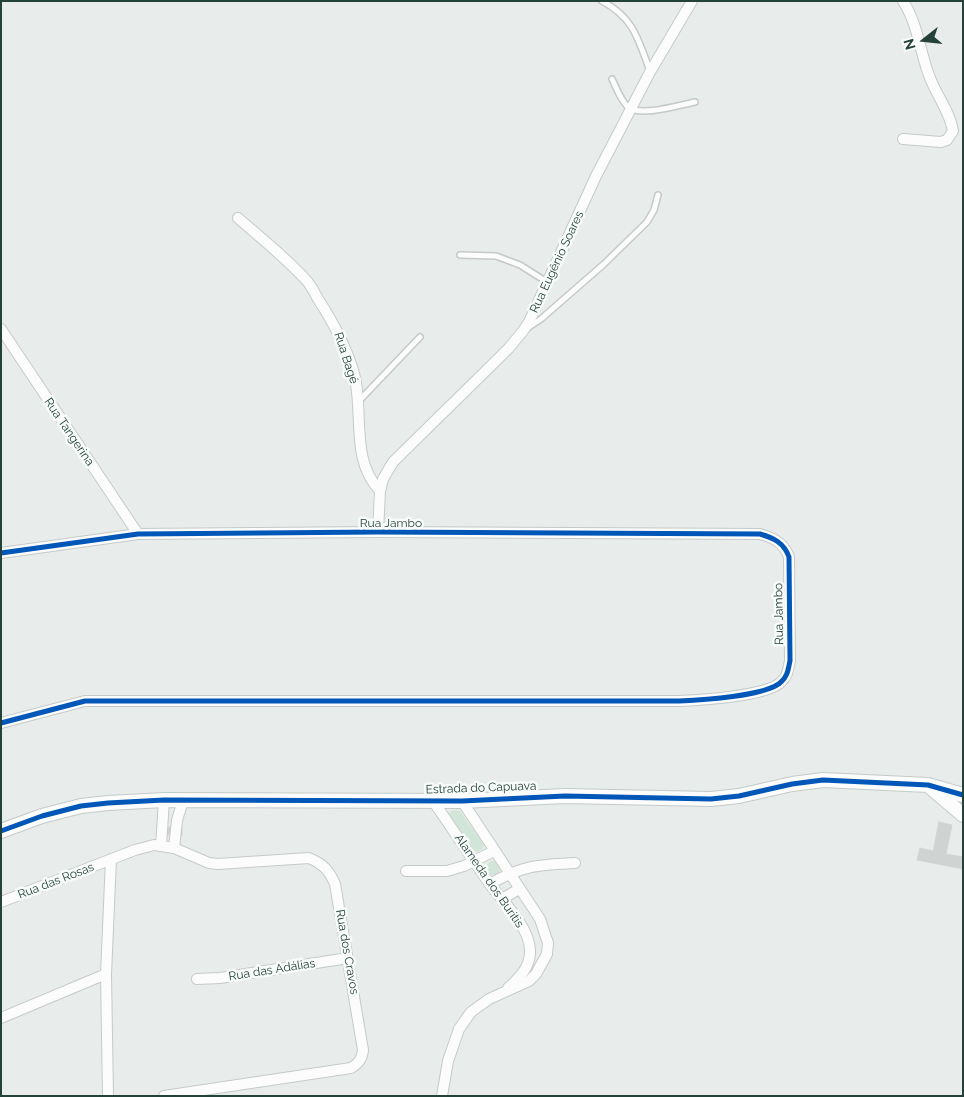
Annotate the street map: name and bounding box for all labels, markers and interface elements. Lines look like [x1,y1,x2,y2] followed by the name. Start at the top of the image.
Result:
[899,15,949,65] north arrow
[900,37,919,51] text: N
[527,209,587,315] street label: Rua Eugênio Soares
[331,330,361,386] street label: Rua Bagé
[41,395,97,469] street label: Rua Tangerina
[360,516,422,530] street label: Rua Jambo
[771,583,787,645] street label: Rua Jambo
[425,779,537,797] street label: Estrada do Capuava
[451,831,527,931] street label: Alameda dos Buritis
[16,860,96,902] street label: Rua das Rosas
[332,908,362,996] street label: Rua dos Cravos
[228,956,316,984] street label: Rua das Adálias

